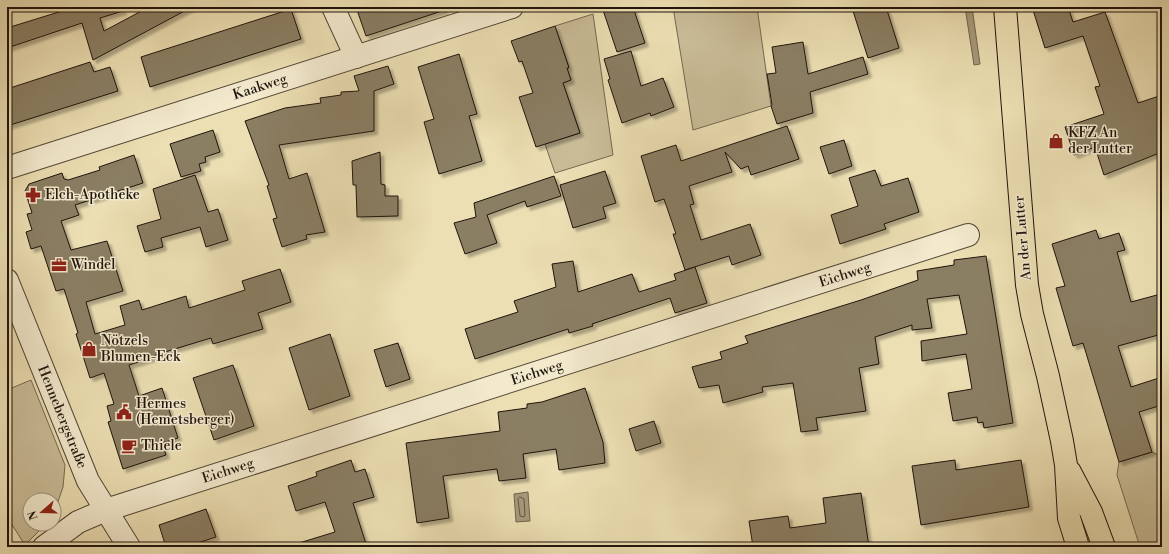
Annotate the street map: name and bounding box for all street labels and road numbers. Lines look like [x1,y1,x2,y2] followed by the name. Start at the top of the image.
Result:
[231,70,290,104] street label: Kaakweg
[1010,195,1036,282] street label: An der Lutter
[817,258,874,292] street label: Eichweg
[509,356,566,390] street label: Eichweg
[33,363,91,471] street label: Hennebergstraße
[200,454,257,488] street label: Eichweg

